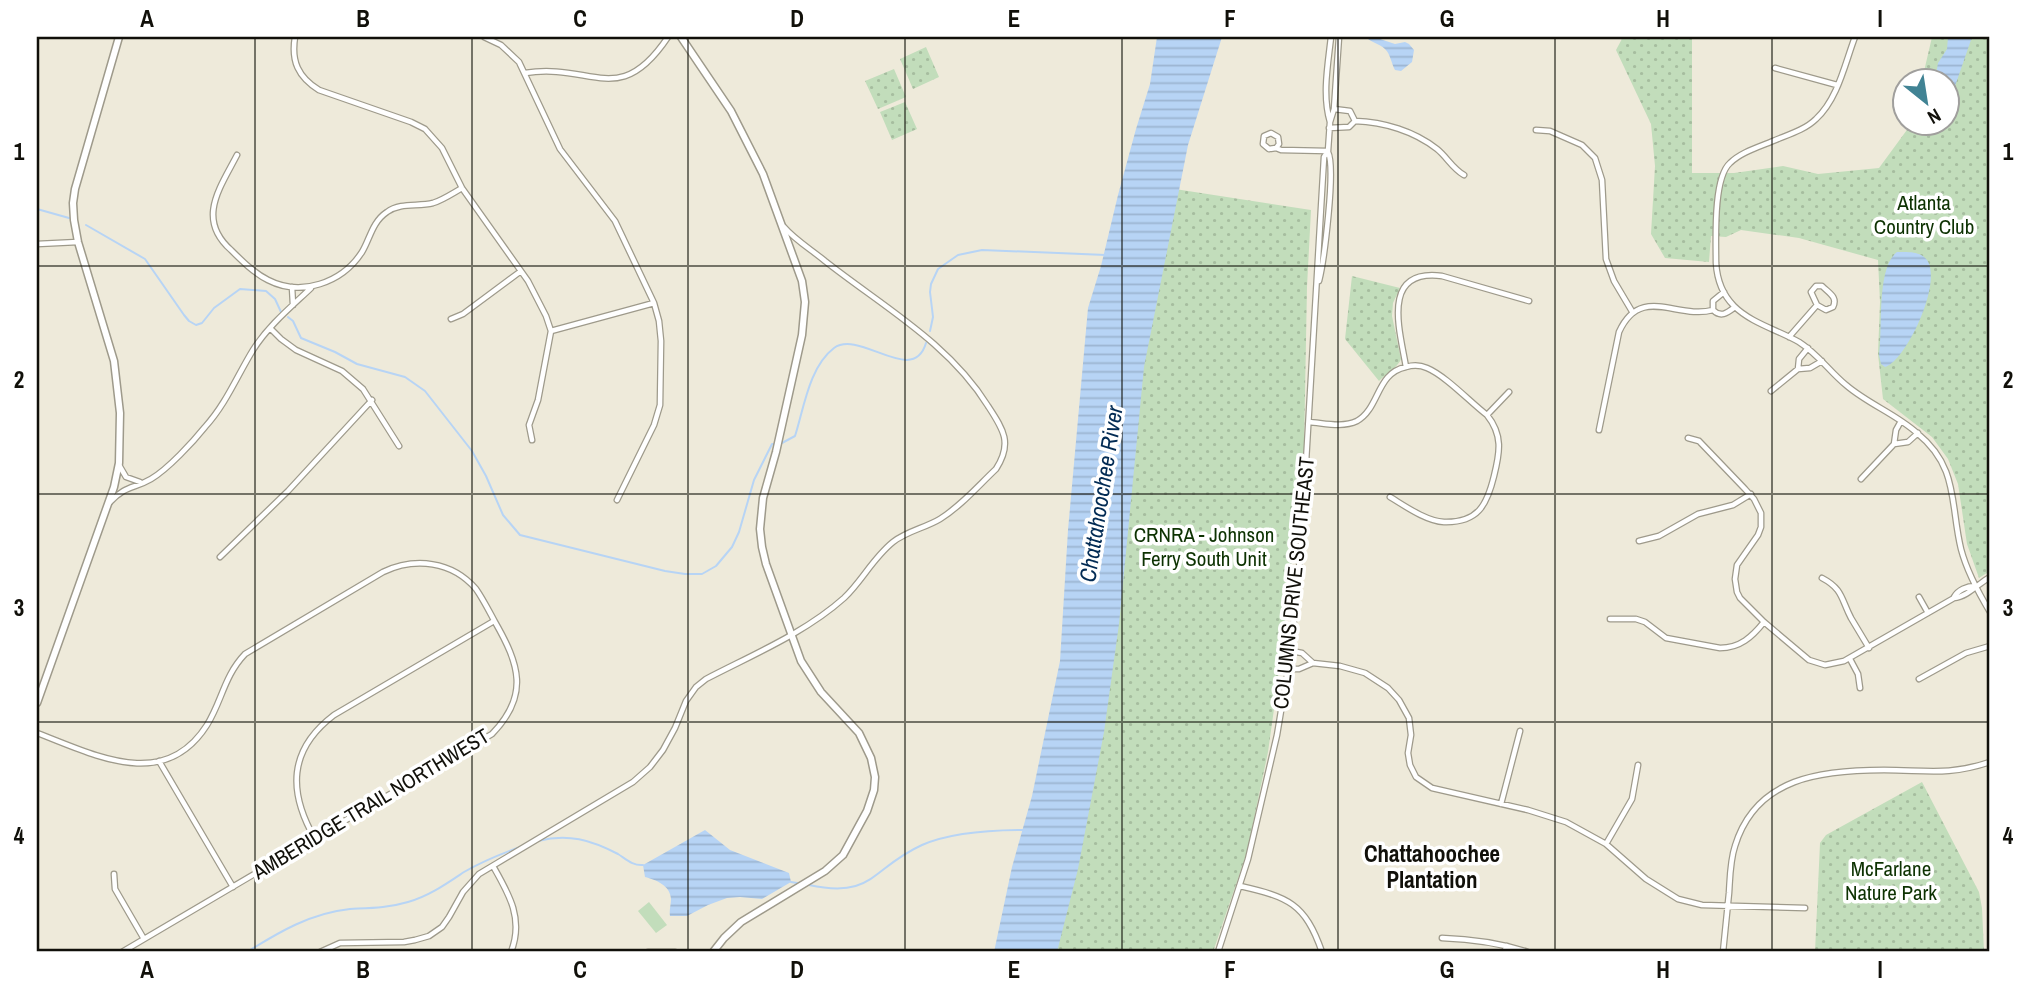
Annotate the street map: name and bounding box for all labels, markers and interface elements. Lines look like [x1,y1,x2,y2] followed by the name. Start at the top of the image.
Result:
[140,3,154,34] text: A
[356,3,370,34] text: B
[573,3,587,34] text: C
[790,3,804,34] text: D
[1008,3,1020,34] text: E
[1224,3,1236,34] text: F
[1440,3,1454,34] text: G
[1656,3,1670,34] text: H
[1877,3,1883,34] text: I
[1890,66,1960,136] north arrow
[1923,103,1946,131] text: N
[14,136,25,167] text: 1
[2003,136,2014,167] text: 1
[1874,188,1974,241] park label: Atlanta Country Club
[14,364,24,395] text: 2
[2003,364,2013,395] text: 2
[1071,403,1130,584] water label: Chattahoochee River
[1266,455,1321,711] street label: COLUMNS DRIVE SOUTHEAST
[1134,520,1274,573] park label: CRNRA - Johnson Ferry South Unit
[14,592,24,623] text: 3
[2003,592,2013,623] text: 3
[246,721,495,886] street label: AMBERIDGE TRAIL NORTHWEST
[14,820,25,851] text: 4
[2003,820,2014,851] text: 4
[1364,838,1500,895] district label: Chattahoochee Plantation
[1845,854,1937,907] park label: McFarlane Nature Park
[140,954,154,985] text: A
[356,954,370,985] text: B
[573,954,587,985] text: C
[790,954,804,985] text: D
[1008,954,1020,985] text: E
[1224,954,1236,985] text: F
[1440,954,1454,985] text: G
[1656,954,1670,985] text: H
[1877,954,1883,985] text: I

